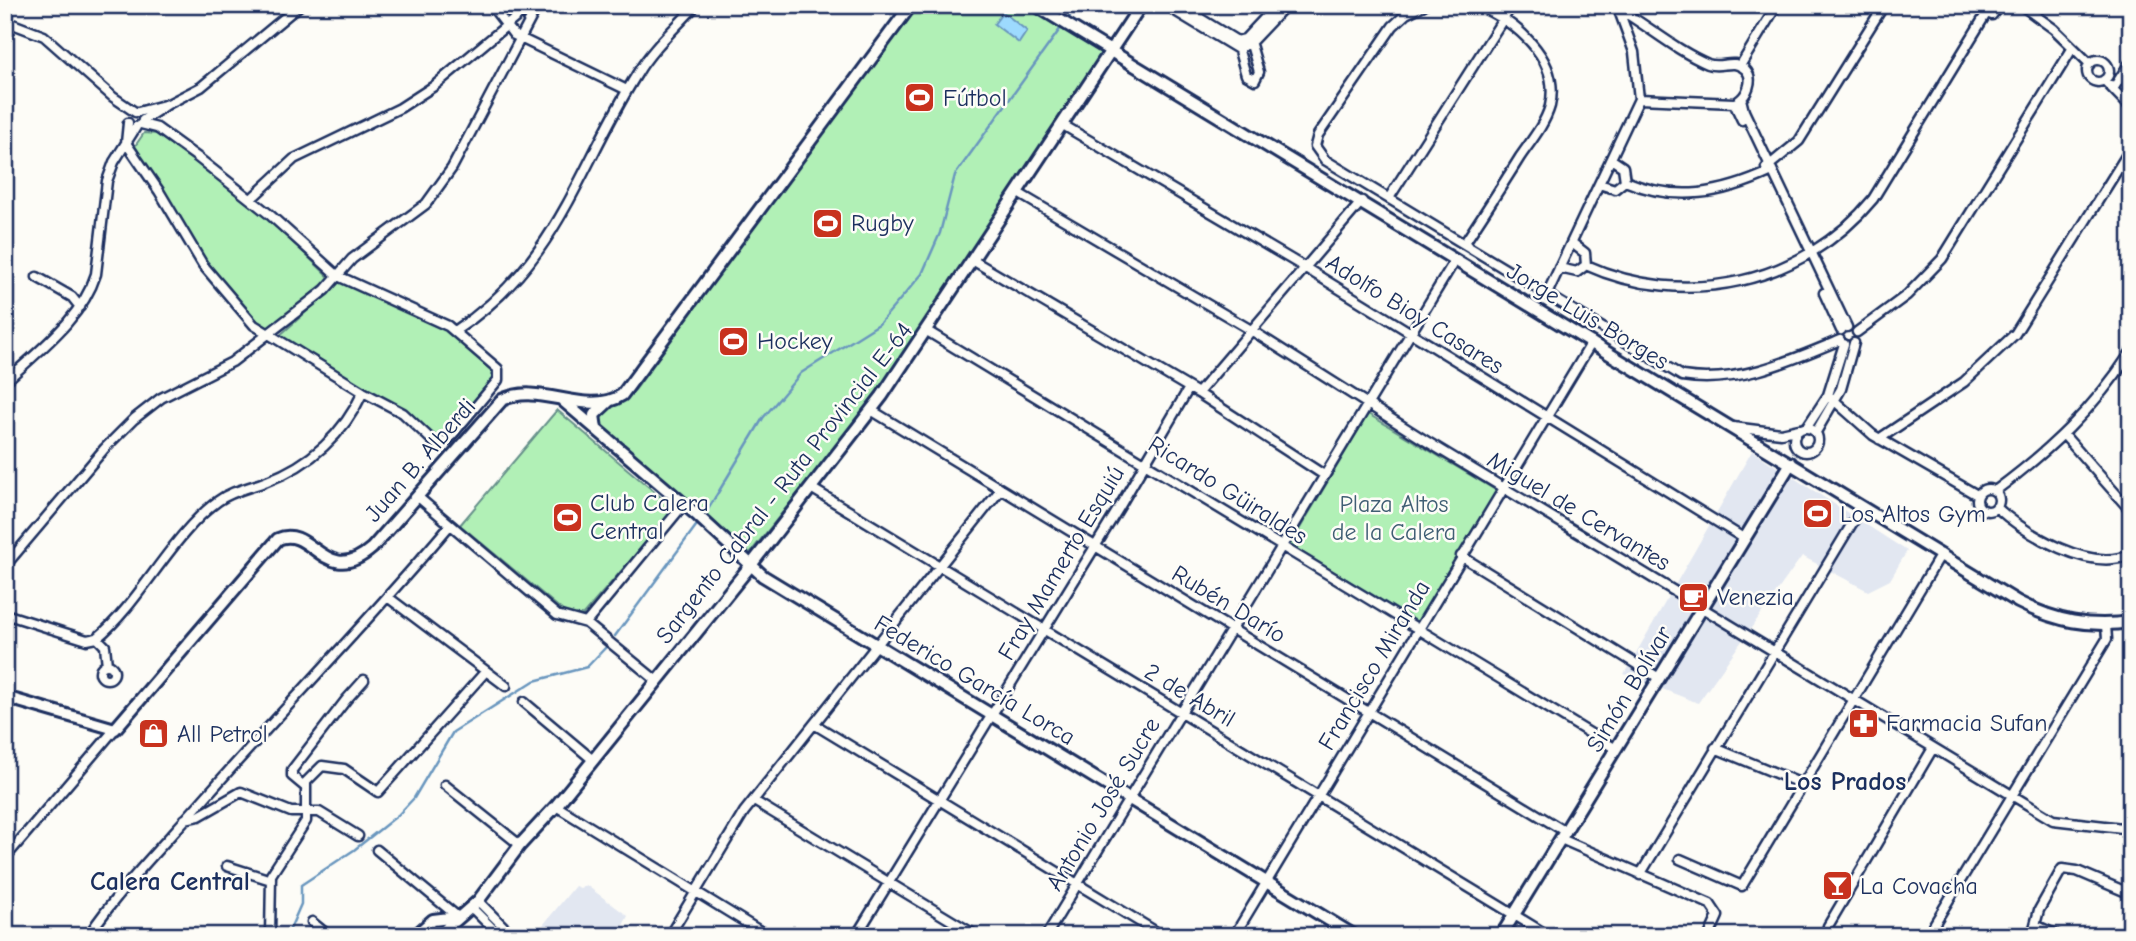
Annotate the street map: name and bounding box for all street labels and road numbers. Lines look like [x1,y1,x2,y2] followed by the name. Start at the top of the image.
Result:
[1321,248,1509,380] street label: Adolfo Bioy Casares
[1502,257,1674,375] street label: Jorge Luis Borges
[650,317,918,649] street label: Sargento Cabral - Ruta Provincial E-64
[359,393,481,527] street label: Juan B. Alberdi
[1143,430,1313,550] street label: Ricardo Güiraldes
[1483,445,1675,577] street label: Miguel de Cervantes
[992,461,1130,665] street label: Fray Mamerto Esquiú
[1167,559,1291,649] street label: Rubén Darío
[1312,575,1436,755] street label: Francisco Miranda
[869,609,1081,751] street label: Federico García Lorca
[1580,620,1678,757] street label: Simón Bolívar
[1140,657,1240,733] street label: 2 de Abril
[1040,712,1166,896] street label: Antonio José Sucre

